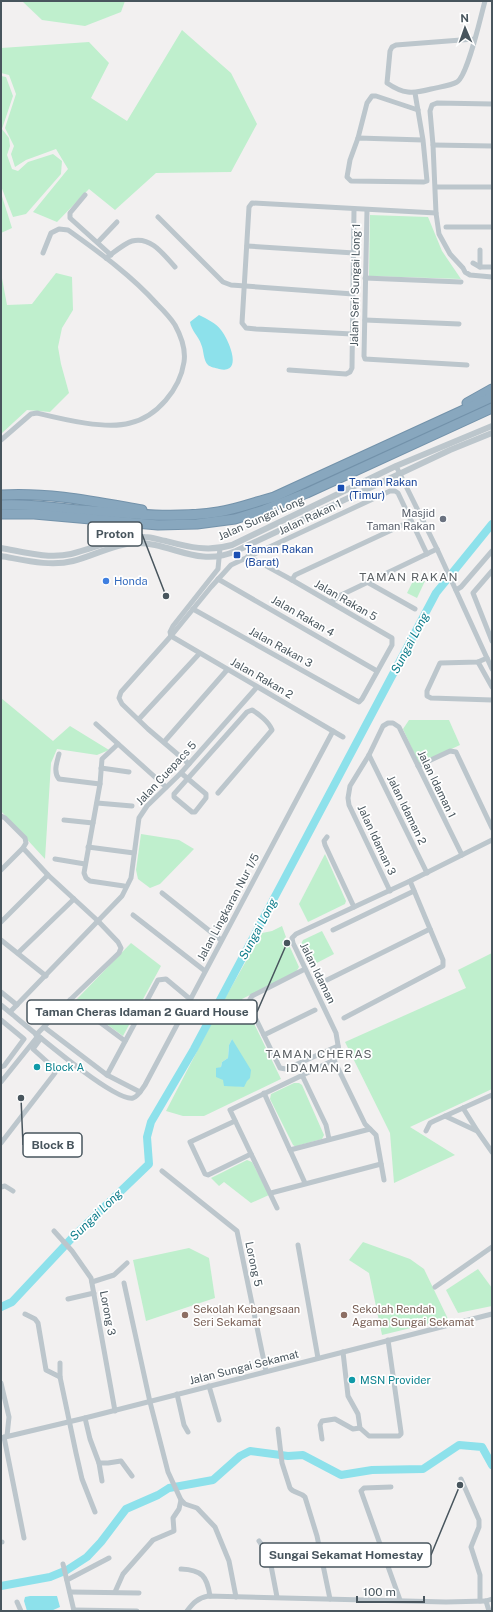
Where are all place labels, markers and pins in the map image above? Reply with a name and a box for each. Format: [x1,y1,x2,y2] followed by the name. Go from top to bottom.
[349,476,417,501] place label: Taman Rakan (Timur)
[336,483,346,493] marker: Taman Rakan (Timur)
[367,507,435,532] place label: Masjid Taman Rakan
[438,514,448,524] marker: Masjid Taman Rakan
[88,522,142,546] callout: Proton
[245,543,313,568] place label: Taman Rakan (Barat)
[232,550,242,560] marker: Taman Rakan (Barat)
[114,575,148,587] place label: Honda
[101,576,111,586] marker: Honda
[27,1000,257,1024] callout: Taman Cheras Idaman 2 Guard House
[45,1061,84,1073] place label: Block A
[32,1062,42,1072] marker: Block A
[23,1133,82,1157] callout: Block B
[193,1303,300,1328] place label: Sekolah Kebangsaan Seri Sekamat
[352,1303,474,1328] place label: Sekolah Rendah Agama Sungai Sekamat
[180,1310,190,1320] marker: Sekolah Kebangsaan Seri Sekamat
[339,1310,349,1320] marker: Sekolah Rendah Agama Sungai Sekamat
[360,1374,431,1386] place label: MSN Provider
[347,1375,357,1385] marker: MSN Provider
[260,1543,431,1567] callout: Sungai Sekamat Homestay

